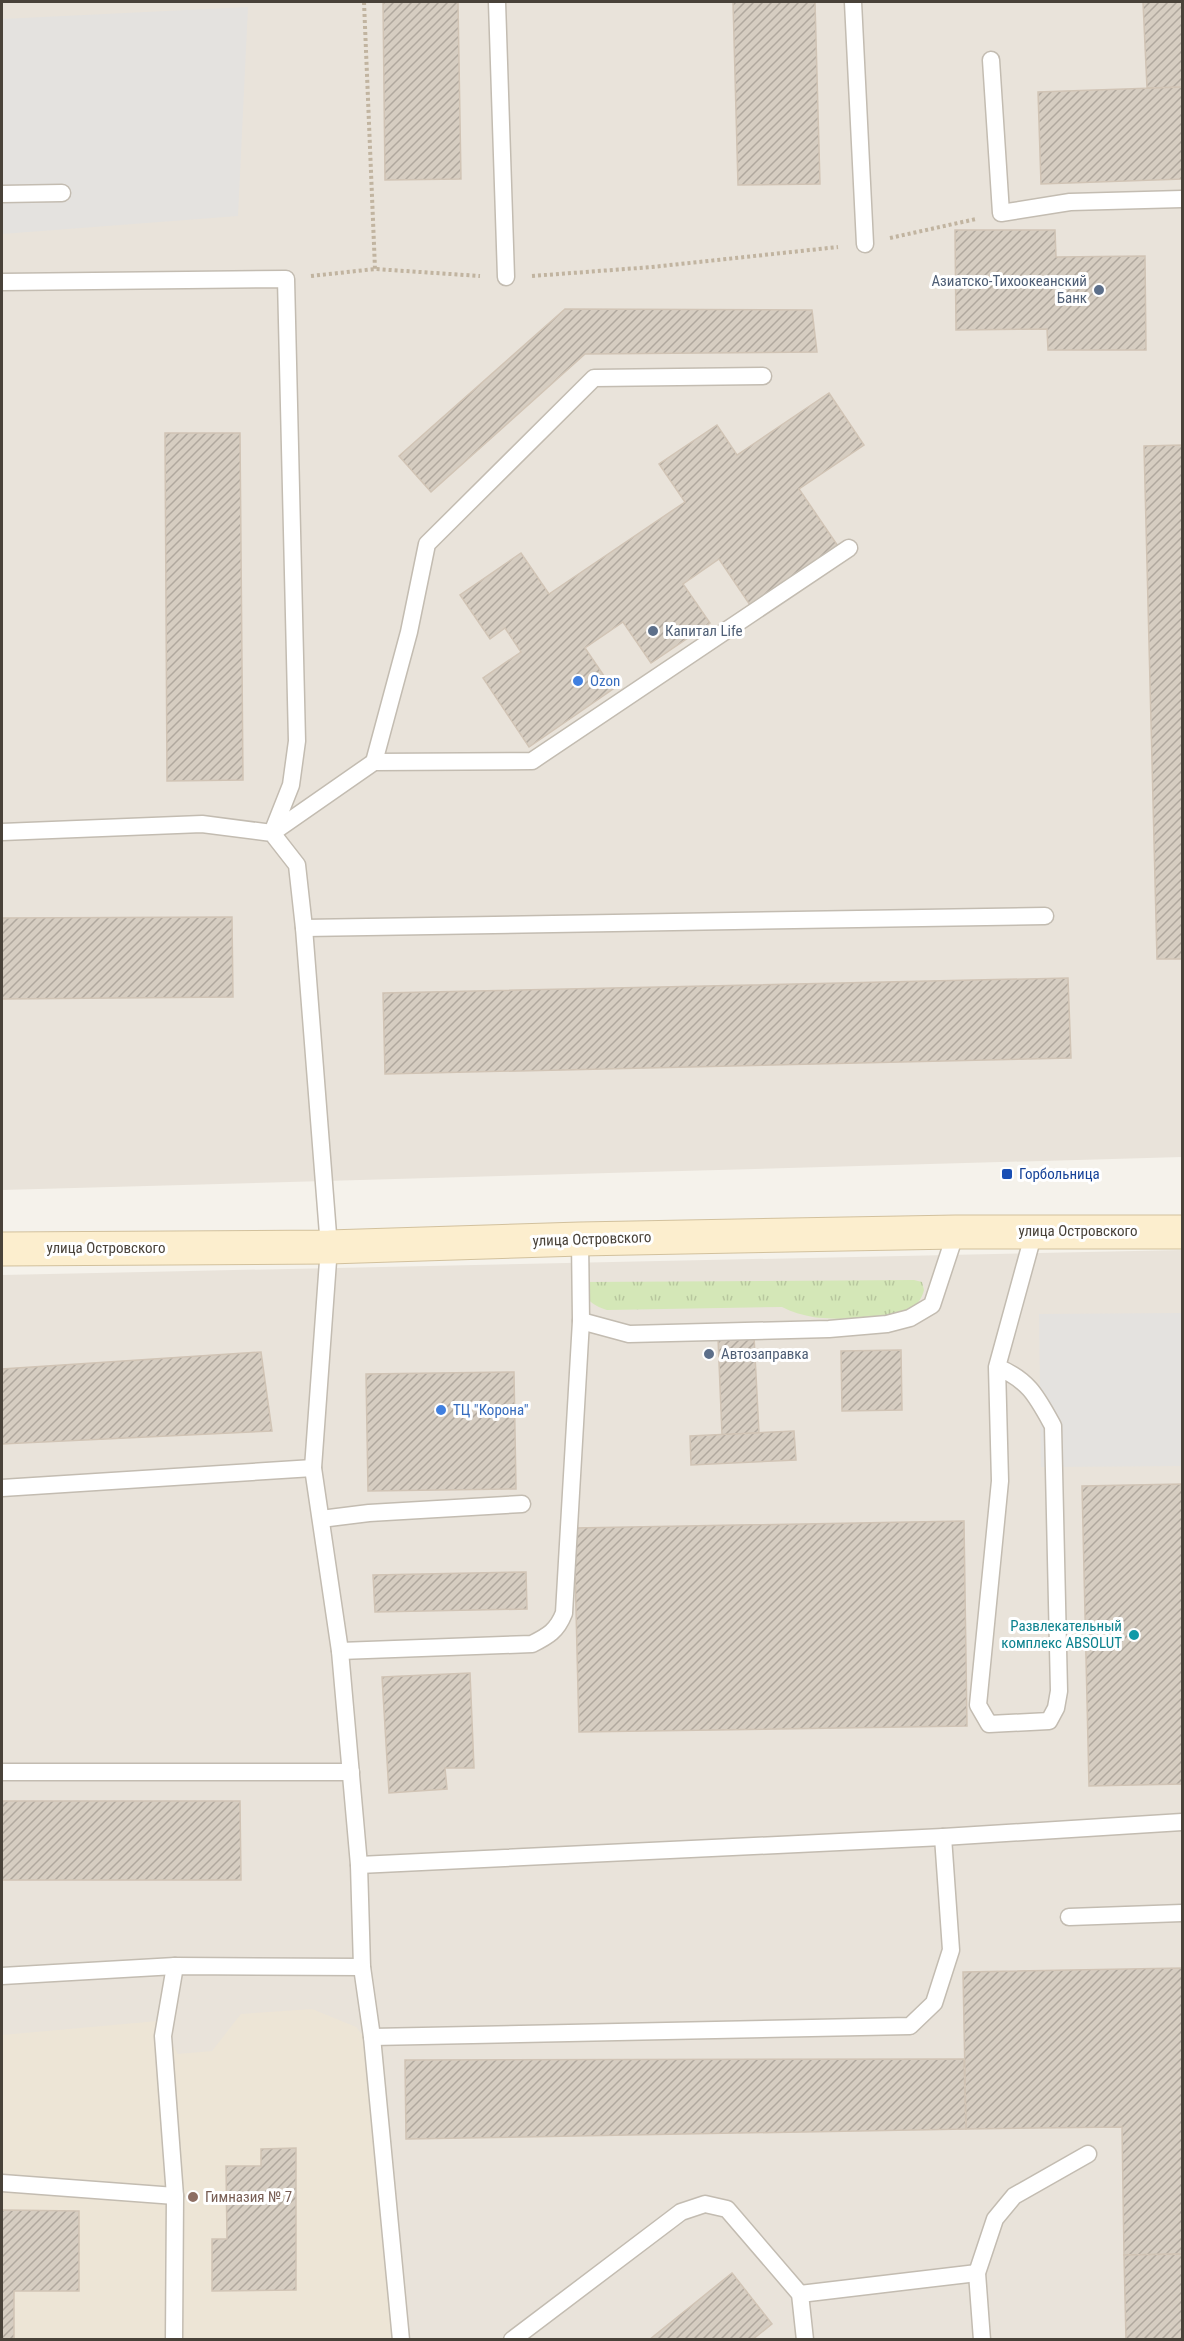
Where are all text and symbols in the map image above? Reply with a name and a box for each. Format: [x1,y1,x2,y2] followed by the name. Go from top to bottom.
[931,272,1087,307] place label: Азиатско-Тихоокеанский Банк
[1092,283,1106,297] marker: Азиатско-Тихоокеанский Банк
[665,622,743,640] place label: Капитал Life
[646,624,660,638] marker: Капитал Life
[590,672,620,690] place label: Ozon
[571,674,585,688] marker: Ozon
[1019,1165,1100,1183] place label: Горбольница
[1000,1167,1014,1181] marker: Горбольница
[1018,1222,1138,1240] street label: улица Островского
[532,1228,652,1250] street label: улица Островского
[46,1239,166,1257] street label: улица Островского
[721,1345,809,1363] place label: Автозаправка
[702,1347,716,1361] marker: Автозаправка
[453,1401,529,1419] place label: ТЦ "Корона"
[434,1403,448,1417] marker: ТЦ "Корона"
[1001,1617,1122,1652] place label: Развлекательный комплекс ABSOLUT
[1127,1628,1141,1642] marker: Развлекательный комплекс ABSOLUT
[205,2188,292,2206] place label: Гимназия № 7
[186,2190,200,2204] marker: Гимназия № 7

